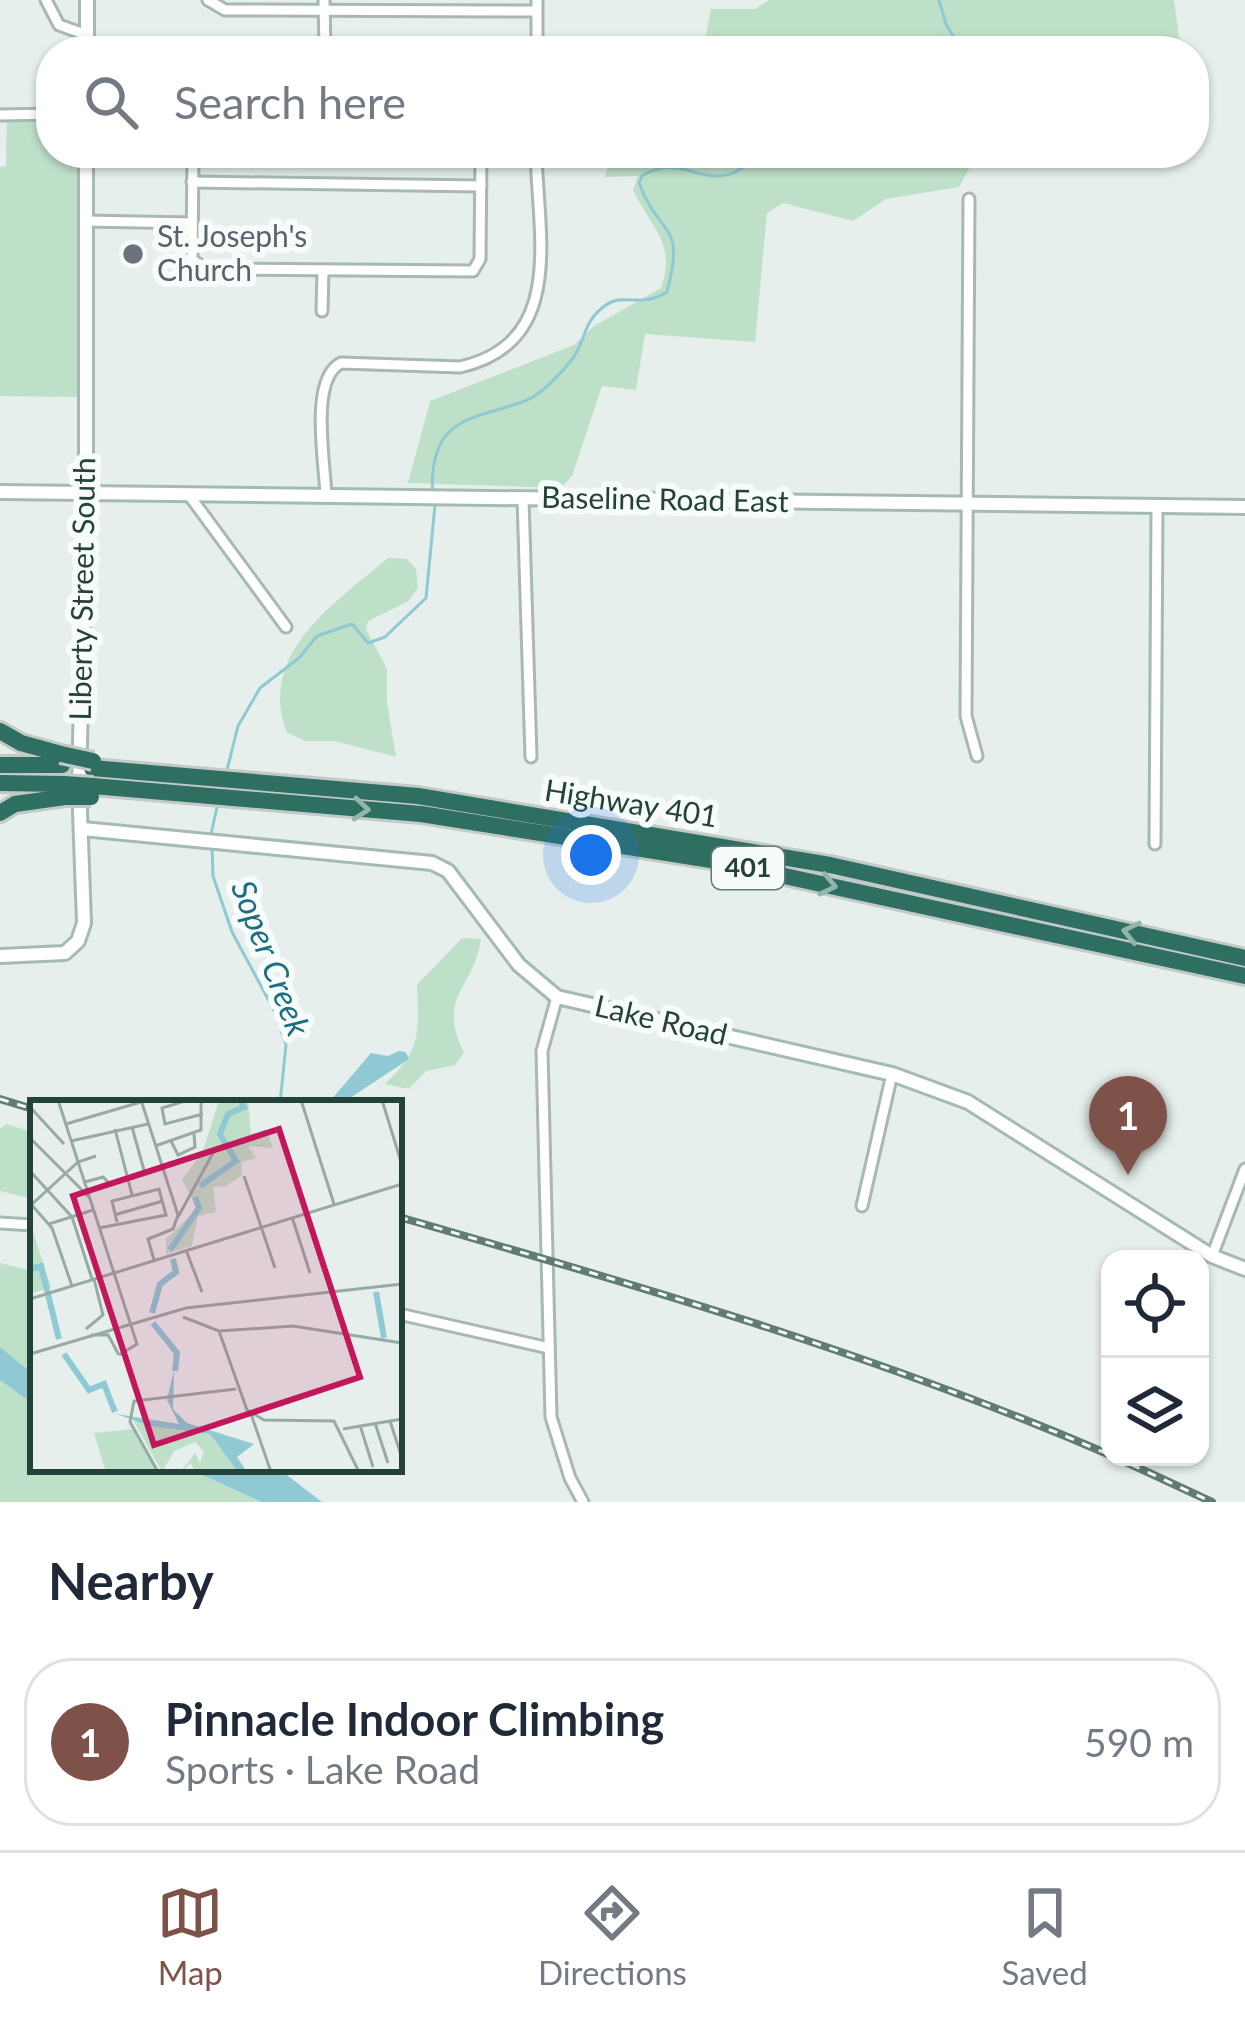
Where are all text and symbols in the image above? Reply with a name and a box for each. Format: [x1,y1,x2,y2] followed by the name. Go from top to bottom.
[36,36,1209,168] search box
[78,69,144,135] icon: search
[174,75,406,129] text: Search here
[157,217,307,287] place label: St. Joseph's Church
[120,241,146,267] marker: St. Joseph's Church
[61,457,101,721] street label: Liberty Street South
[541,478,789,518] street label: Baseline Road East
[542,771,720,833] street label: Highway 401
[352,795,371,821] one-way arrow
[561,825,621,885] your location
[712,847,784,889] road number: 401
[818,871,838,896] one-way arrow
[224,874,320,1042] water label: Soper Creek
[1121,921,1141,946] one-way arrow
[592,986,731,1052] street label: Lake Road
[1089,1076,1167,1175] pin: 1
[30,1100,402,1472] inset map
[1101,1250,1209,1466] map controls
[1101,1250,1209,1358] button: locate
[1101,1358,1209,1466] button: layers
[48,1550,214,1611] text: Nearby
[165,1692,664,1746] text: Pinnacle Indoor Climbing
[79,1719,101,1765] text: 1
[1084,1719,1194,1765] text: 590 m
[165,1746,480,1792] text: Sports · Lake Road
[157,1880,223,1992] tab: Map
[538,1880,687,1992] tab: Directions
[1001,1880,1088,1992] tab: Saved

